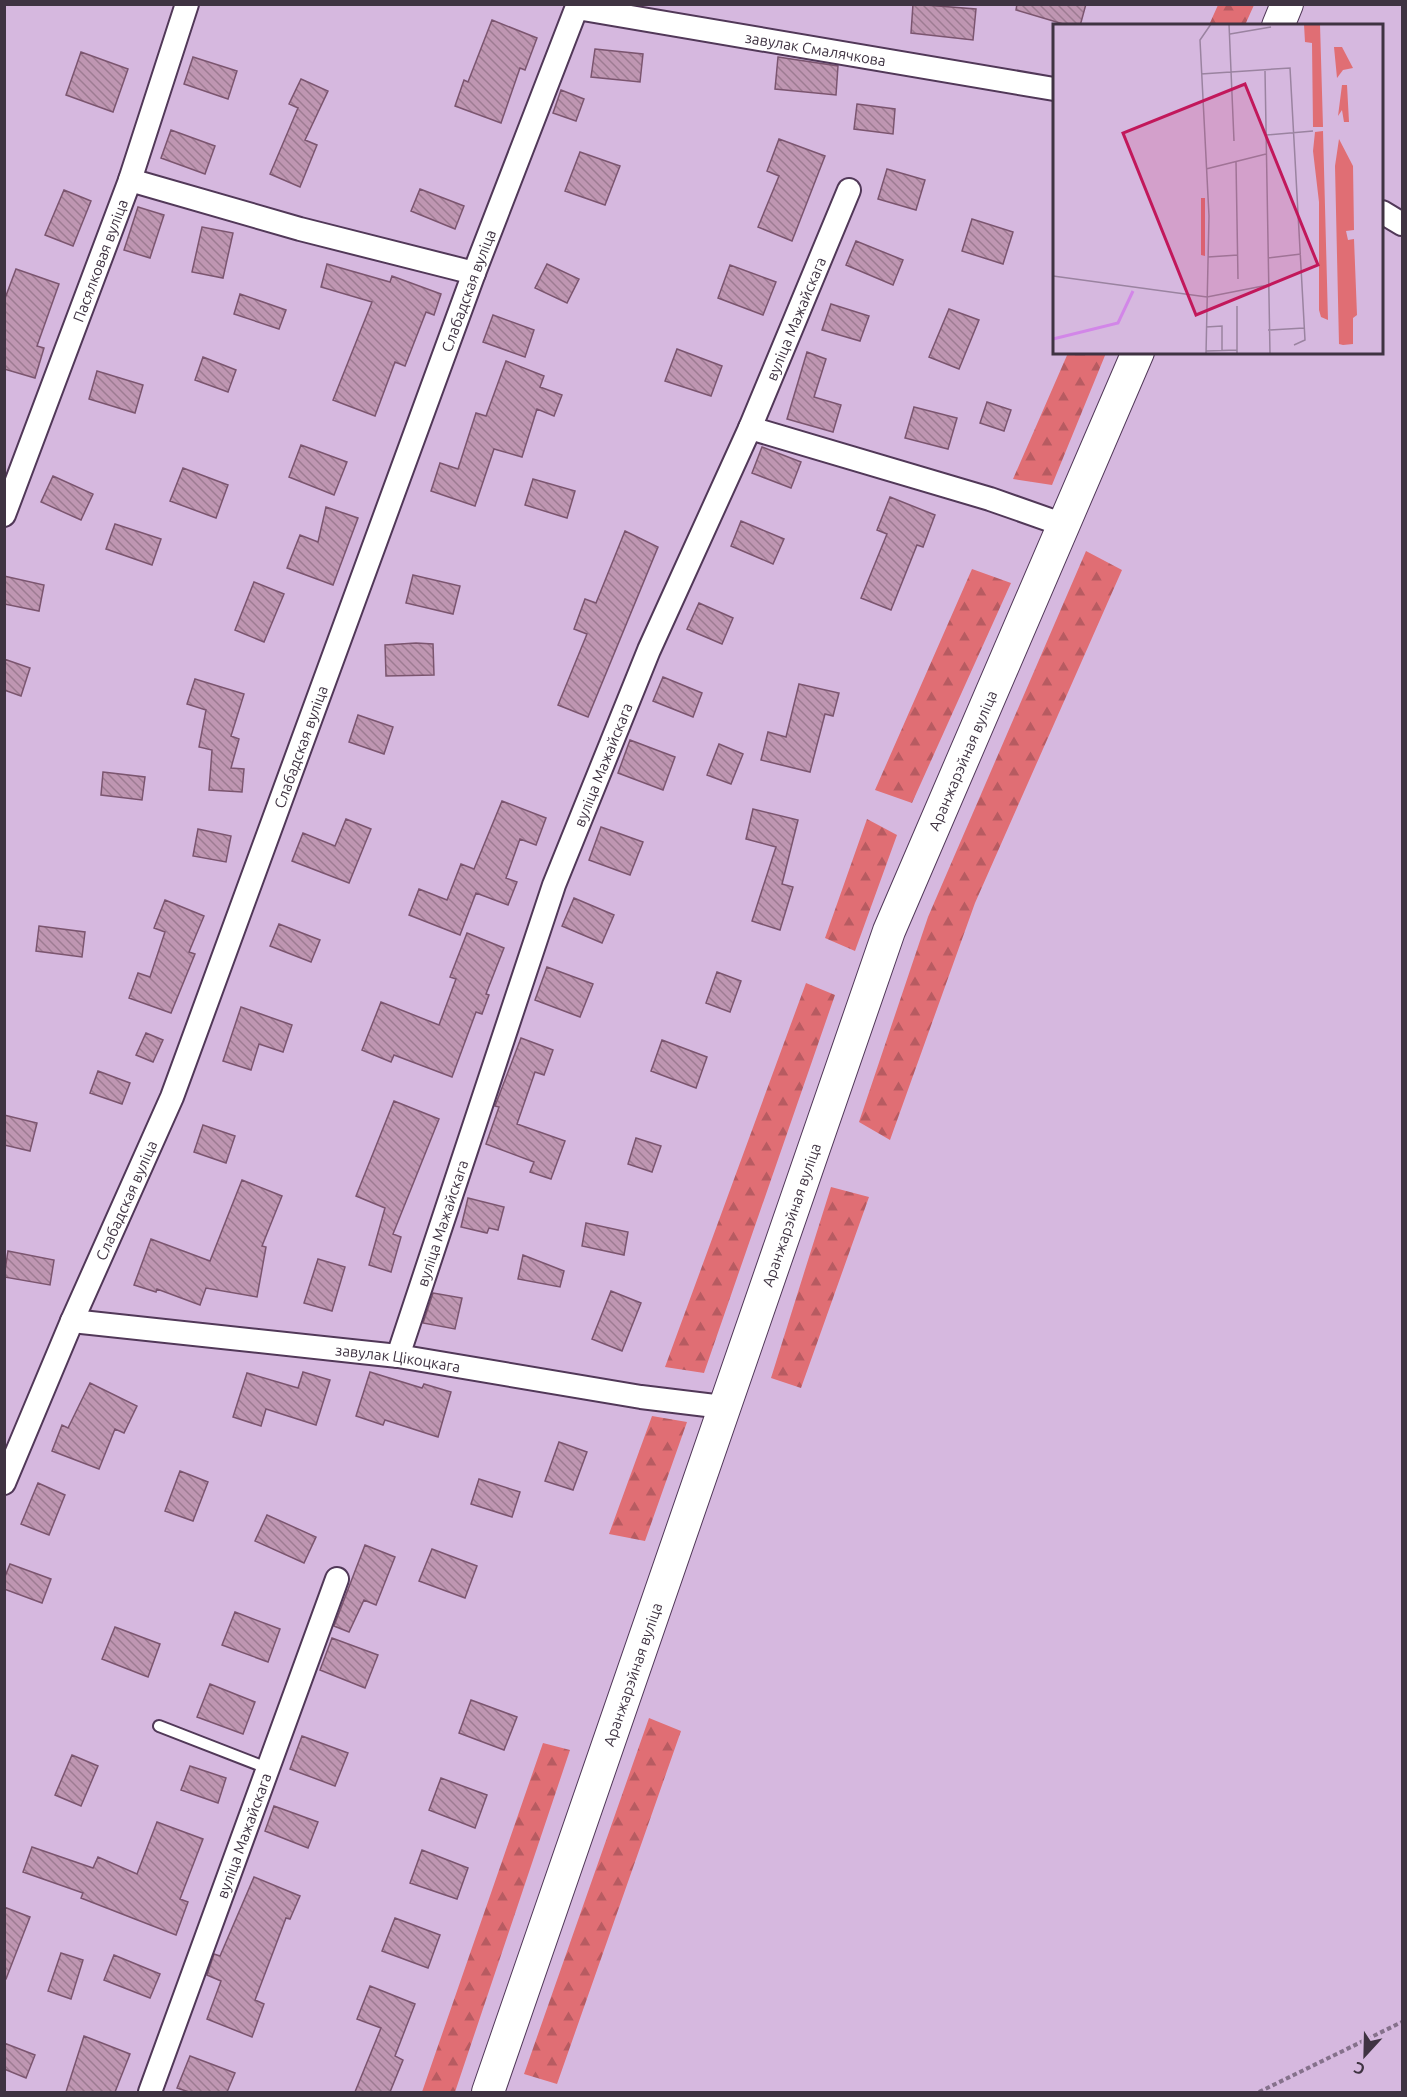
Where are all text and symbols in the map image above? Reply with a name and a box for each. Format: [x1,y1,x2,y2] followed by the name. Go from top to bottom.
[1053,24,1383,354] inset map
[744,28,887,69] street label: завулак Смалячкова
[69,197,131,324] street label: Пасялковая вуліца
[437,227,499,354] street label: Слабадская вуліца
[762,254,829,383] street label: вуліца Мажайскага
[270,683,331,810] street label: Слабадская вуліца
[925,688,1000,833] street label: Аранжарэйная вуліца
[570,700,635,829] street label: вуліца Мажайскага
[92,1138,160,1263] street label: Слабадская вуліца
[758,1141,824,1289] street label: Аранжарэйная вуліца
[413,1158,471,1289] street label: вуліца Мажайскага
[334,1341,462,1375] street label: завулак Цікоцкага
[600,1600,665,1748] street label: Аранжарэйная вуліца
[213,1770,274,1901] street label: вуліца Мажайскага
[1335,2025,1395,2085] north arrow
[1351,2059,1367,2079] text: С

